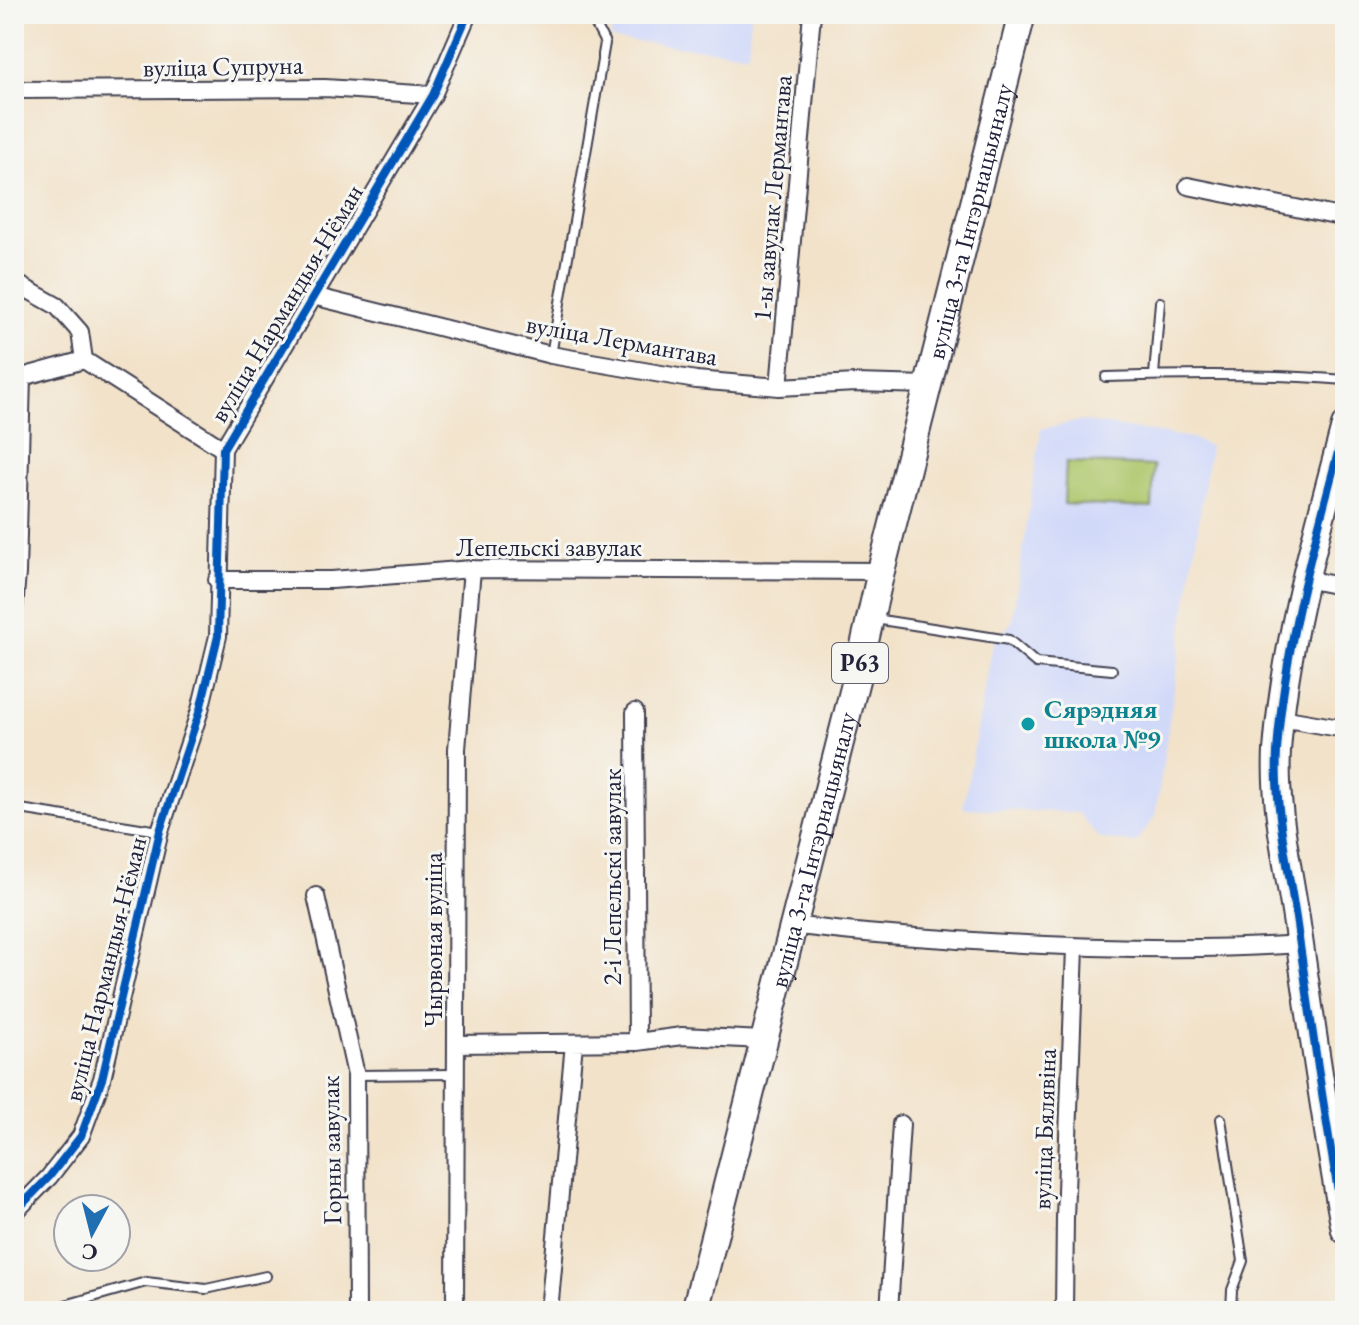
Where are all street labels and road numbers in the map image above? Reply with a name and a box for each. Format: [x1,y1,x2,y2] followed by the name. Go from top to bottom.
[143,48,304,84] street label: вуліца Супруна
[744,73,800,323] street label: 1-ы завулак Лермантава
[918,79,1021,363] street label: вуліца 3-га Інтэрнацыяналу
[201,178,371,428] street label: вуліца Нармандыя-Нёман
[524,306,721,374] street label: вуліца Лермантава
[456,530,643,564] street label: Лепельскі завулак
[832,643,888,683] road number: Р63
[761,708,864,991] street label: вуліца 3-га Інтэрнацыяналу
[595,768,629,986] street label: 2-і Лепельскі завулак
[56,833,154,1105] street label: вуліца Нармандыя-Нёман
[416,852,450,1028] street label: Чырвоная вуліца
[1024,1047,1064,1210] street label: вуліца Бялявіна
[313,1075,349,1225] street label: Горны завулак

